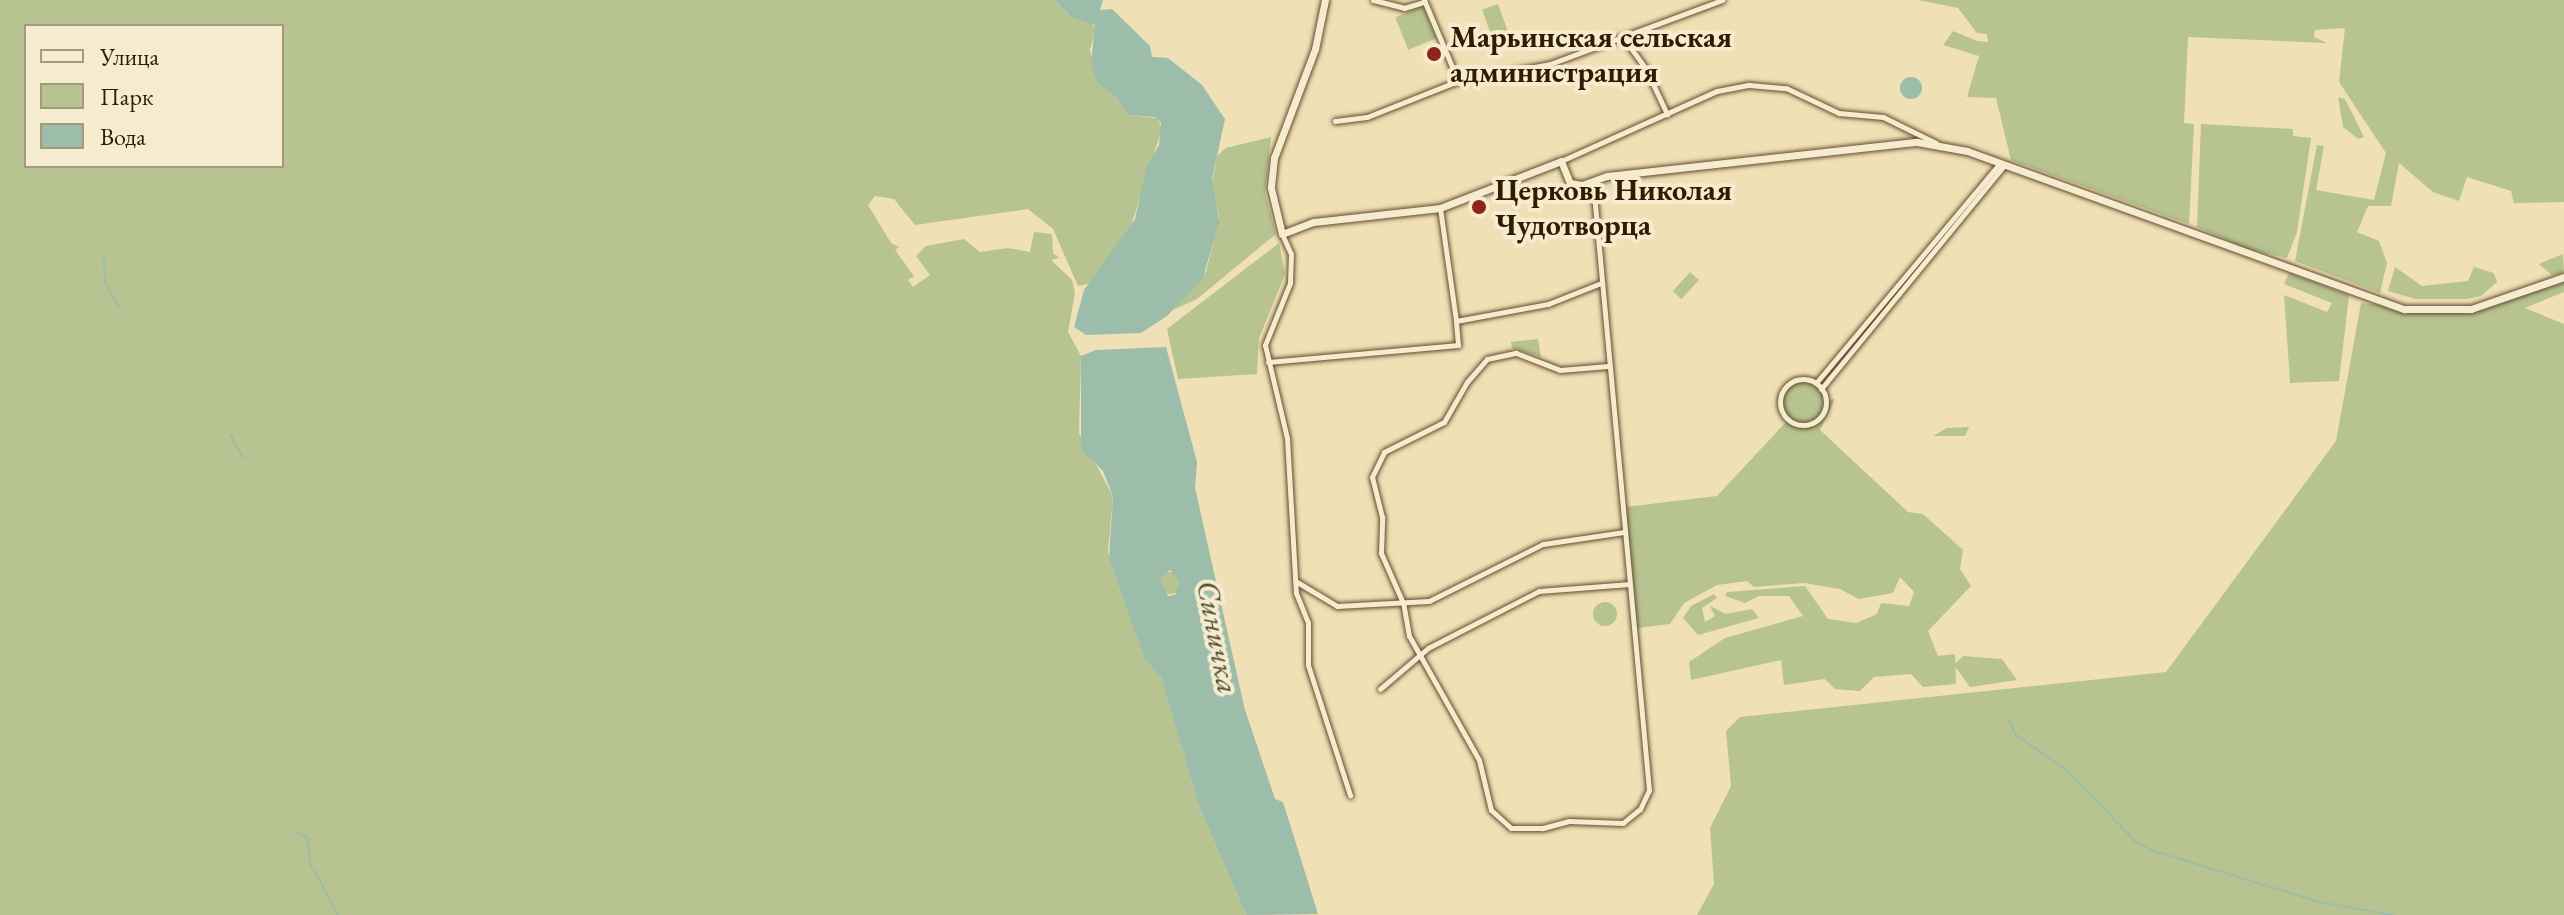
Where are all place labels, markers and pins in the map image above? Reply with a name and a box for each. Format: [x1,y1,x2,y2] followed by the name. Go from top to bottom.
[1450,19,1732,90] place label: Марьинская сельская администрация
[1425,45,1443,63] marker: Марьинская сельская администрация
[1495,172,1732,242] place label: Церковь Николая Чудотворца
[1470,198,1488,216] marker: Церковь Николая Чудотворца

